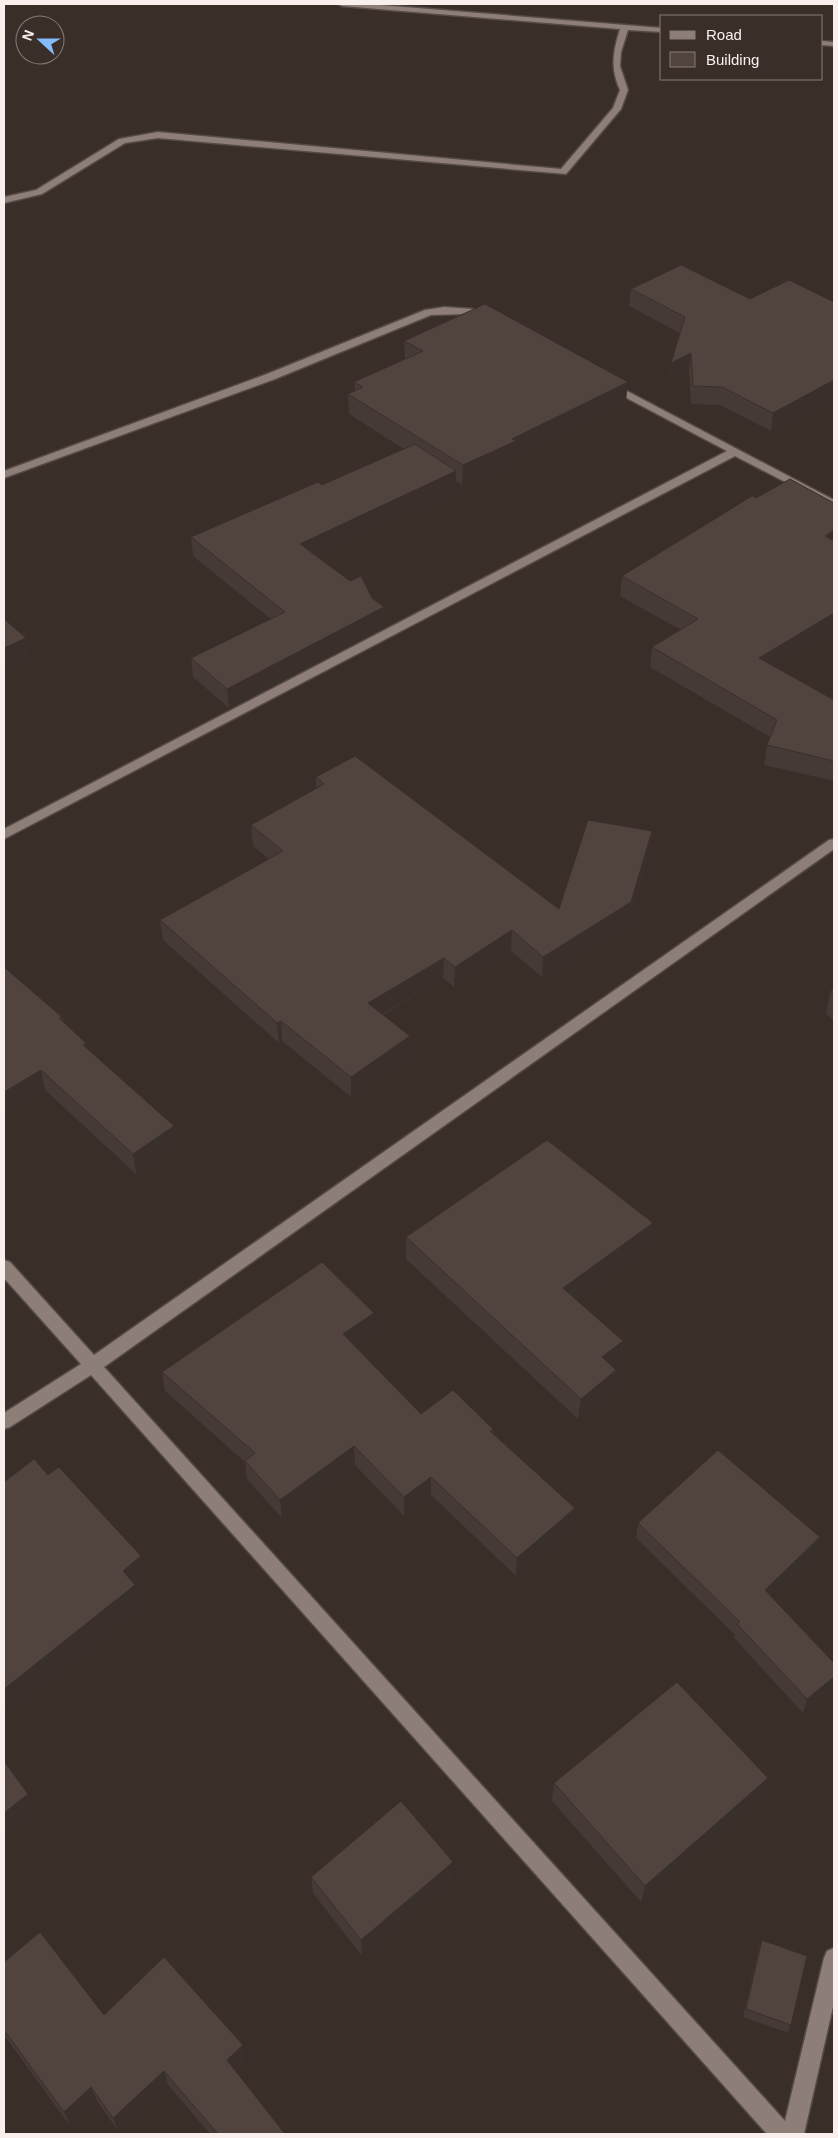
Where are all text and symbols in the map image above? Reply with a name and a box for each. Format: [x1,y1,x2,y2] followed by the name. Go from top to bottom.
[15,15,65,65] north arrow
[660,15,823,80] legend
[706,26,742,43] text: Road
[19,28,37,43] text: N
[706,51,759,68] text: Building

